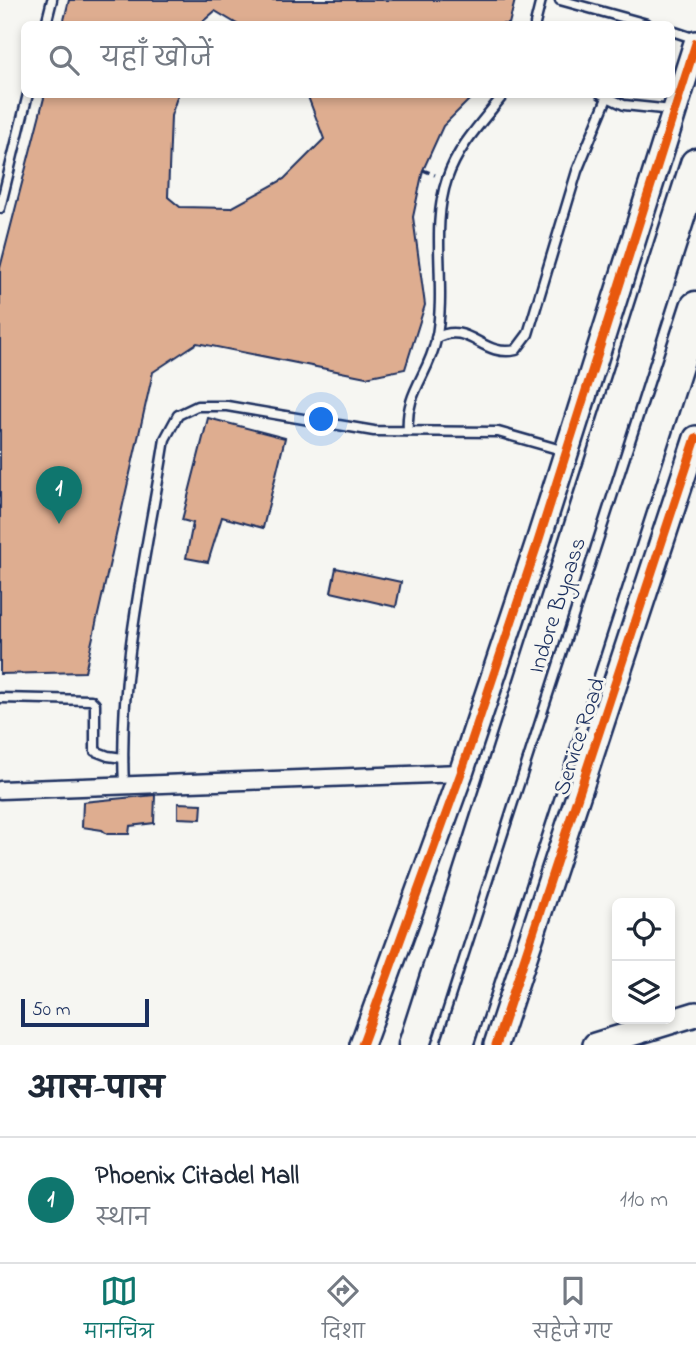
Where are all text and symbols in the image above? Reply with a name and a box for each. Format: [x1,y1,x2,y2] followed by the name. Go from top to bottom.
[21,21,675,98] search box
[45,41,83,79] icon: search
[101,41,213,79] text: यहाँ खोजें
[304,402,338,436] your location
[36,466,82,524] pin: 1
[521,533,598,679] street label: Indore Bypass
[546,674,615,800] street label: Service Road
[612,898,675,1024] map controls
[612,898,675,961] button: locate
[612,961,675,1024] button: layers
[21,996,149,1028] scale bar
[32,997,71,1024] text: 50 m
[28,1069,164,1113] text: आस-पास
[95,1158,299,1196] text: Phoenix Citadel Mall
[47,1184,55,1217] text: 1
[620,1184,668,1217] text: 110 m
[95,1203,150,1236] text: स्थान
[84,1272,154,1352] tab: मानचित्र
[322,1272,365,1352] tab: दिशा
[533,1272,612,1352] tab: सहेजे गए

